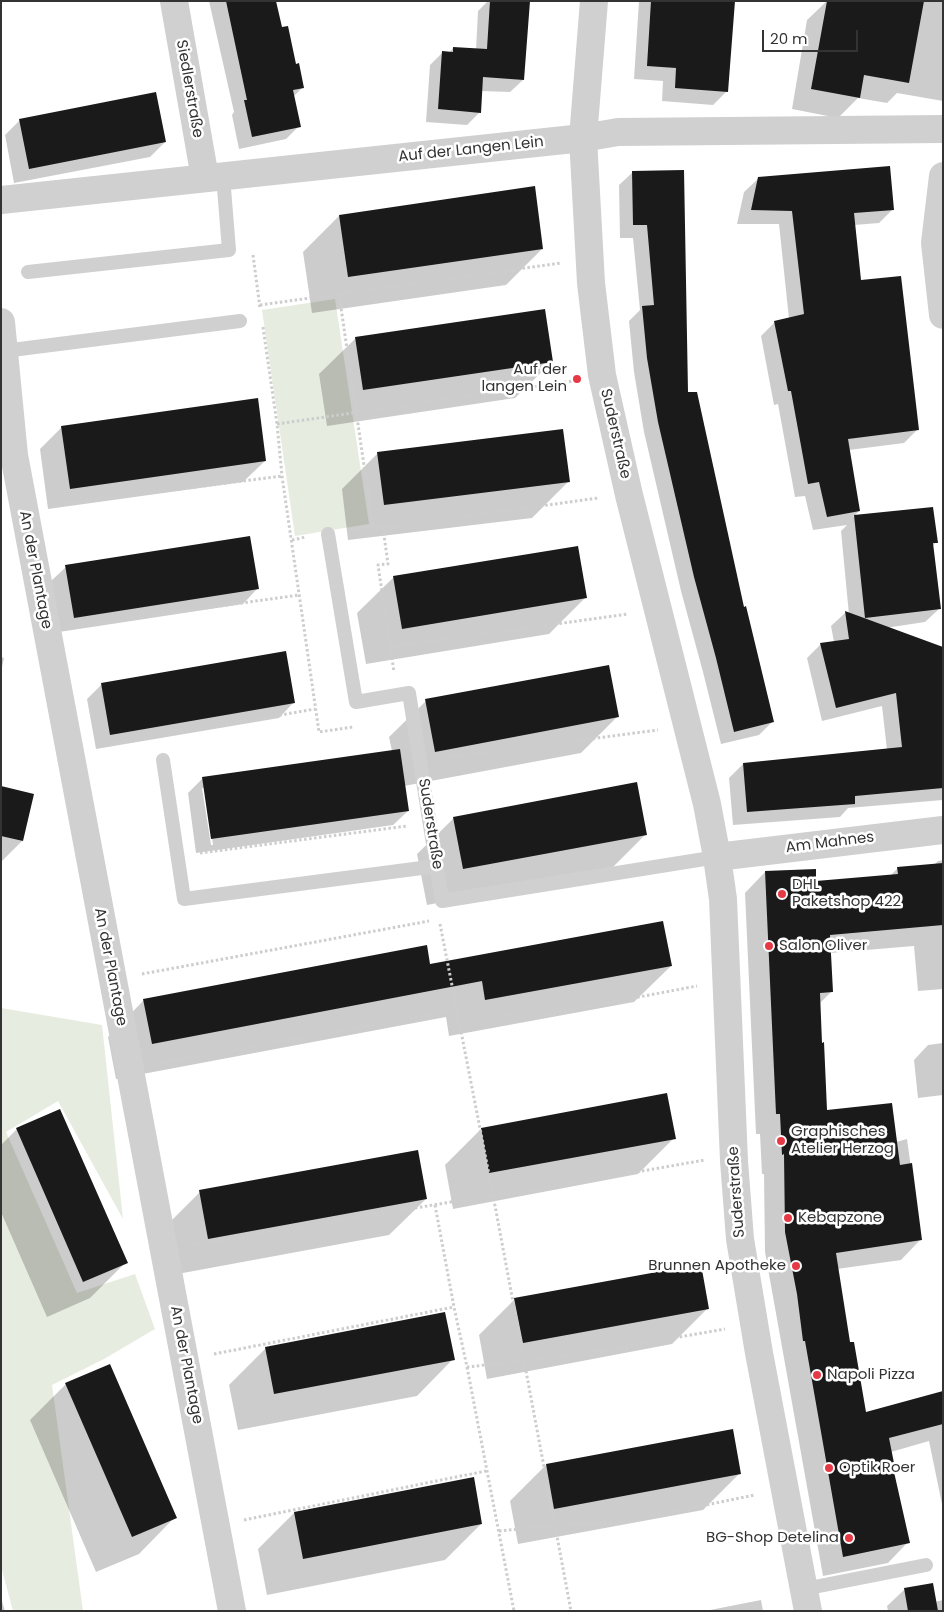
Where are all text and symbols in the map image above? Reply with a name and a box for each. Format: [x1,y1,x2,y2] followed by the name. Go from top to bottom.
[764,20,860,52] scale bar
[770,28,808,49] text: 20 m
[172,39,206,139] street label: Siedlerstraße
[397,133,545,167] street label: Auf der Langen Lein
[481,361,567,396] place label: Auf der langen Lein
[571,373,583,385] marker: Auf der langen Lein
[596,387,634,481] street label: Suderstraße
[15,509,55,631] street label: An der Plantage
[414,777,446,871] street label: Suderstraße
[785,829,875,857] street label: Am Mahnes
[792,876,901,911] place label: DHL Paketshop 422
[776,888,788,900] marker: DHL Paketshop 422
[90,906,130,1028] street label: An der Plantage
[779,937,867,955] place label: Salon Oliver
[763,940,775,952] marker: Salon Oliver
[791,1123,894,1158] place label: Graphisches Atelier Herzog
[775,1135,787,1147] marker: Graphisches Atelier Herzog
[725,1145,749,1239] street label: Suderstraße
[798,1209,882,1227] place label: Kebapzone
[782,1212,794,1224] marker: Kebapzone
[648,1257,786,1275] place label: Brunnen Apotheke
[790,1260,802,1272] marker: Brunnen Apotheke
[166,1304,206,1426] street label: An der Plantage
[827,1366,915,1384] place label: Napoli Pizza
[811,1369,823,1381] marker: Napoli Pizza
[839,1459,915,1477] place label: Optik Roer
[823,1462,835,1474] marker: Optik Roer
[706,1529,839,1547] place label: BG-Shop Detelina
[843,1532,855,1544] marker: BG-Shop Detelina

